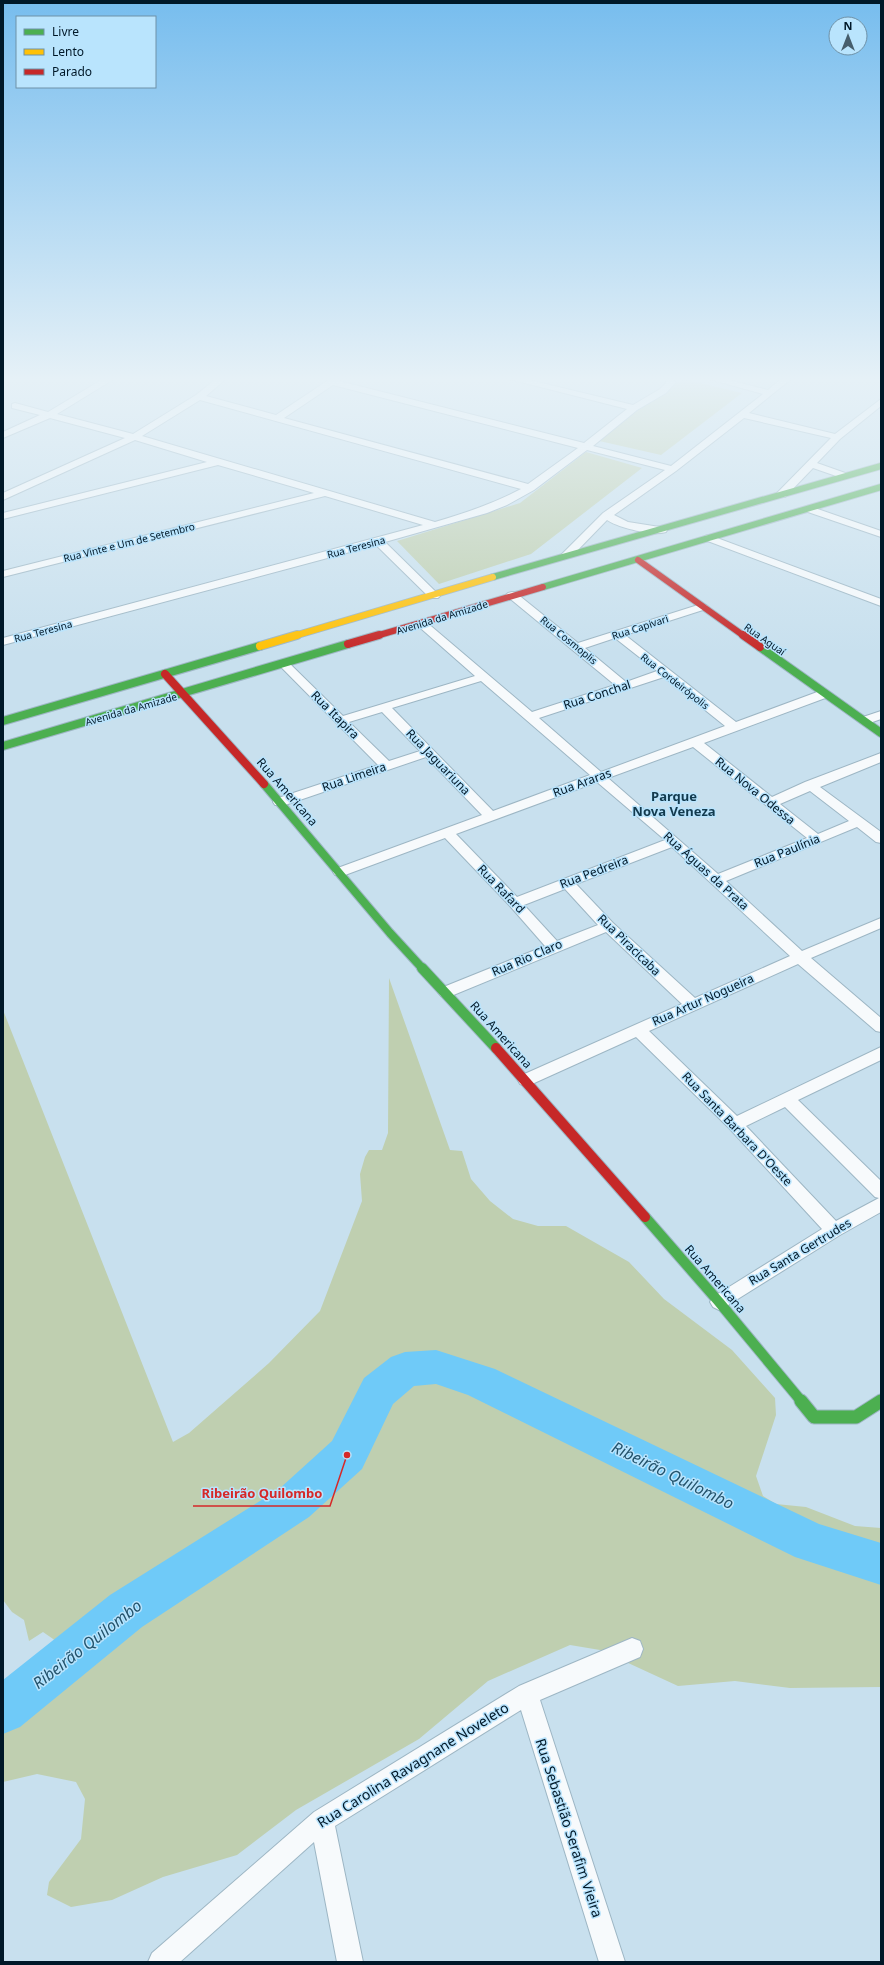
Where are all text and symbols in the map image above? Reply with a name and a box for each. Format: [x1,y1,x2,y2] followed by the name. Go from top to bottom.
[16,16,156,88] legend
[828,16,868,56] north arrow
[844,18,852,33] text: N
[52,23,79,40] text: Livre
[52,43,84,60] text: Lento
[52,63,92,80] text: Parado
[62,519,196,565] street label: Rua Vinte e Um de Setembro
[325,532,387,562] street label: Rua Teresina
[395,596,490,638] street label: Avenida da Amizade
[610,611,670,643] street label: Rua Capivari
[538,613,600,667] street label: Rua Cosmoplis
[12,616,74,646] street label: Rua Teresina
[742,620,789,659] street label: Rua Aguaí
[638,650,712,712] street label: Rua Cordeirópolis
[561,676,633,713] street label: Rua Conchal
[307,687,363,743] street label: Rua Itapira
[83,689,179,729] street label: Avenida da Amizade
[402,725,474,798] street label: Rua Jaguariuna
[712,753,799,828] street label: Rua Nova Odessa
[253,754,322,829] street label: Rua Americana
[320,758,388,795] street label: Rua Limeira
[550,764,614,801] street label: Rua Araras
[632,787,716,820] district label: Parque Nova Veneza
[660,828,753,914] street label: Rua Águas da Prata
[751,830,822,871] street label: Rua Paulínia
[557,851,631,892] street label: Rua Pedreira
[474,860,529,917] street label: Rua Rafard
[594,910,665,979] street label: Rua Piracicaba
[489,935,565,980] street label: Rua Rio Claro
[649,969,756,1030] street label: Rua Artur Nogueira
[467,997,536,1072] street label: Rua Americana
[678,1068,797,1189] street label: Rua Santa Barbara D'Oeste
[745,1214,854,1289] street label: Rua Santa Gertrudes
[681,1241,750,1316] street label: Rua Americana
[608,1436,738,1514] water label: Ribeirão Quilombo
[193,1481,330,1506] callout: Ribeirão Quilombo
[202,1484,322,1502] text: Ribeirão Quilombo
[28,1594,146,1694] water label: Ribeirão Quilombo
[313,1698,512,1832] street label: Rua Carolina Ravagnane Noveleto
[532,1736,607,1920] street label: Rua Sebastião Serafim Vieira

